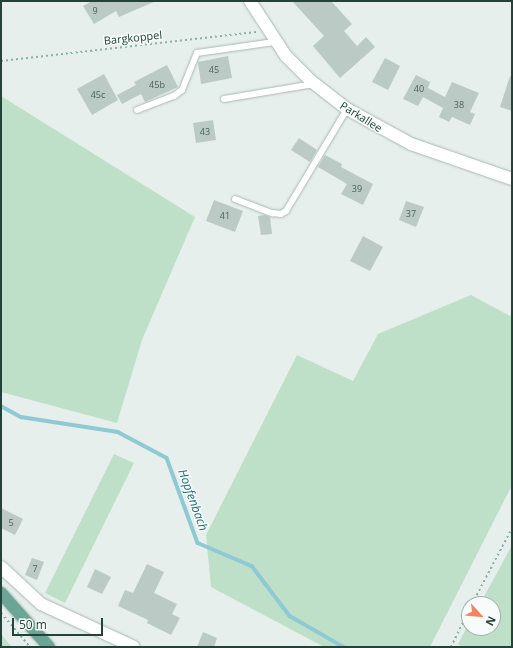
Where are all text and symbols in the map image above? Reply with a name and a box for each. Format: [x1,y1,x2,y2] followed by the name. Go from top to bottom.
[92,6,98,16] house number: 9
[103,28,163,48] street label: Bargkoppel
[209,65,219,75] house number: 45
[149,80,165,90] house number: 45b
[414,84,424,94] house number: 40
[91,90,105,100] house number: 45c
[338,99,384,135] street label: Parkallee
[454,100,464,110] house number: 38
[200,127,210,137] house number: 43
[352,184,362,194] house number: 39
[406,209,416,219] house number: 37
[220,211,230,221] house number: 41
[175,467,211,533] water label: Hopfenbach
[8,518,14,528] house number: 5
[32,564,38,574] house number: 7
[461,596,501,636] north arrow
[14,610,105,636] scale bar
[483,614,500,629] text: N
[19,616,47,633] text: 50 m

